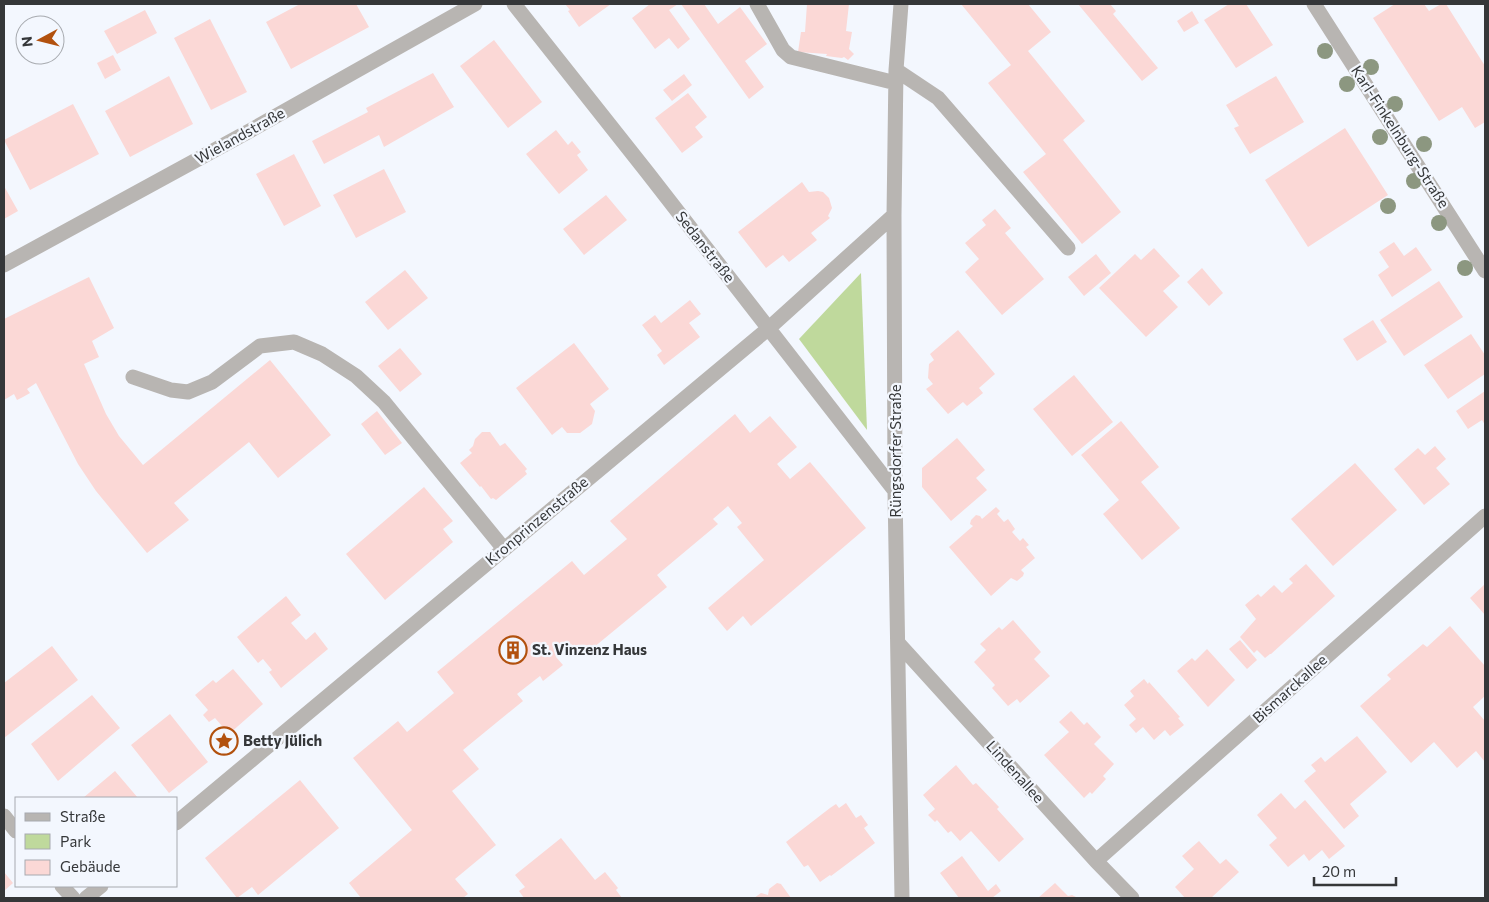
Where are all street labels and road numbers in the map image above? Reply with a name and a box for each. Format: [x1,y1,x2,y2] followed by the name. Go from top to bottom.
[1348,62,1454,211] street label: Karl-Finkelnburg-Straße
[192,103,288,167] street label: Wielandstraße
[672,207,739,286] street label: Sedanstraße
[886,384,904,518] street label: Rüngsdorfer Straße
[481,472,591,568] street label: Kronprinzenstraße
[1248,650,1330,726] street label: Bismarckallee
[983,737,1048,806] street label: Lindenallee

